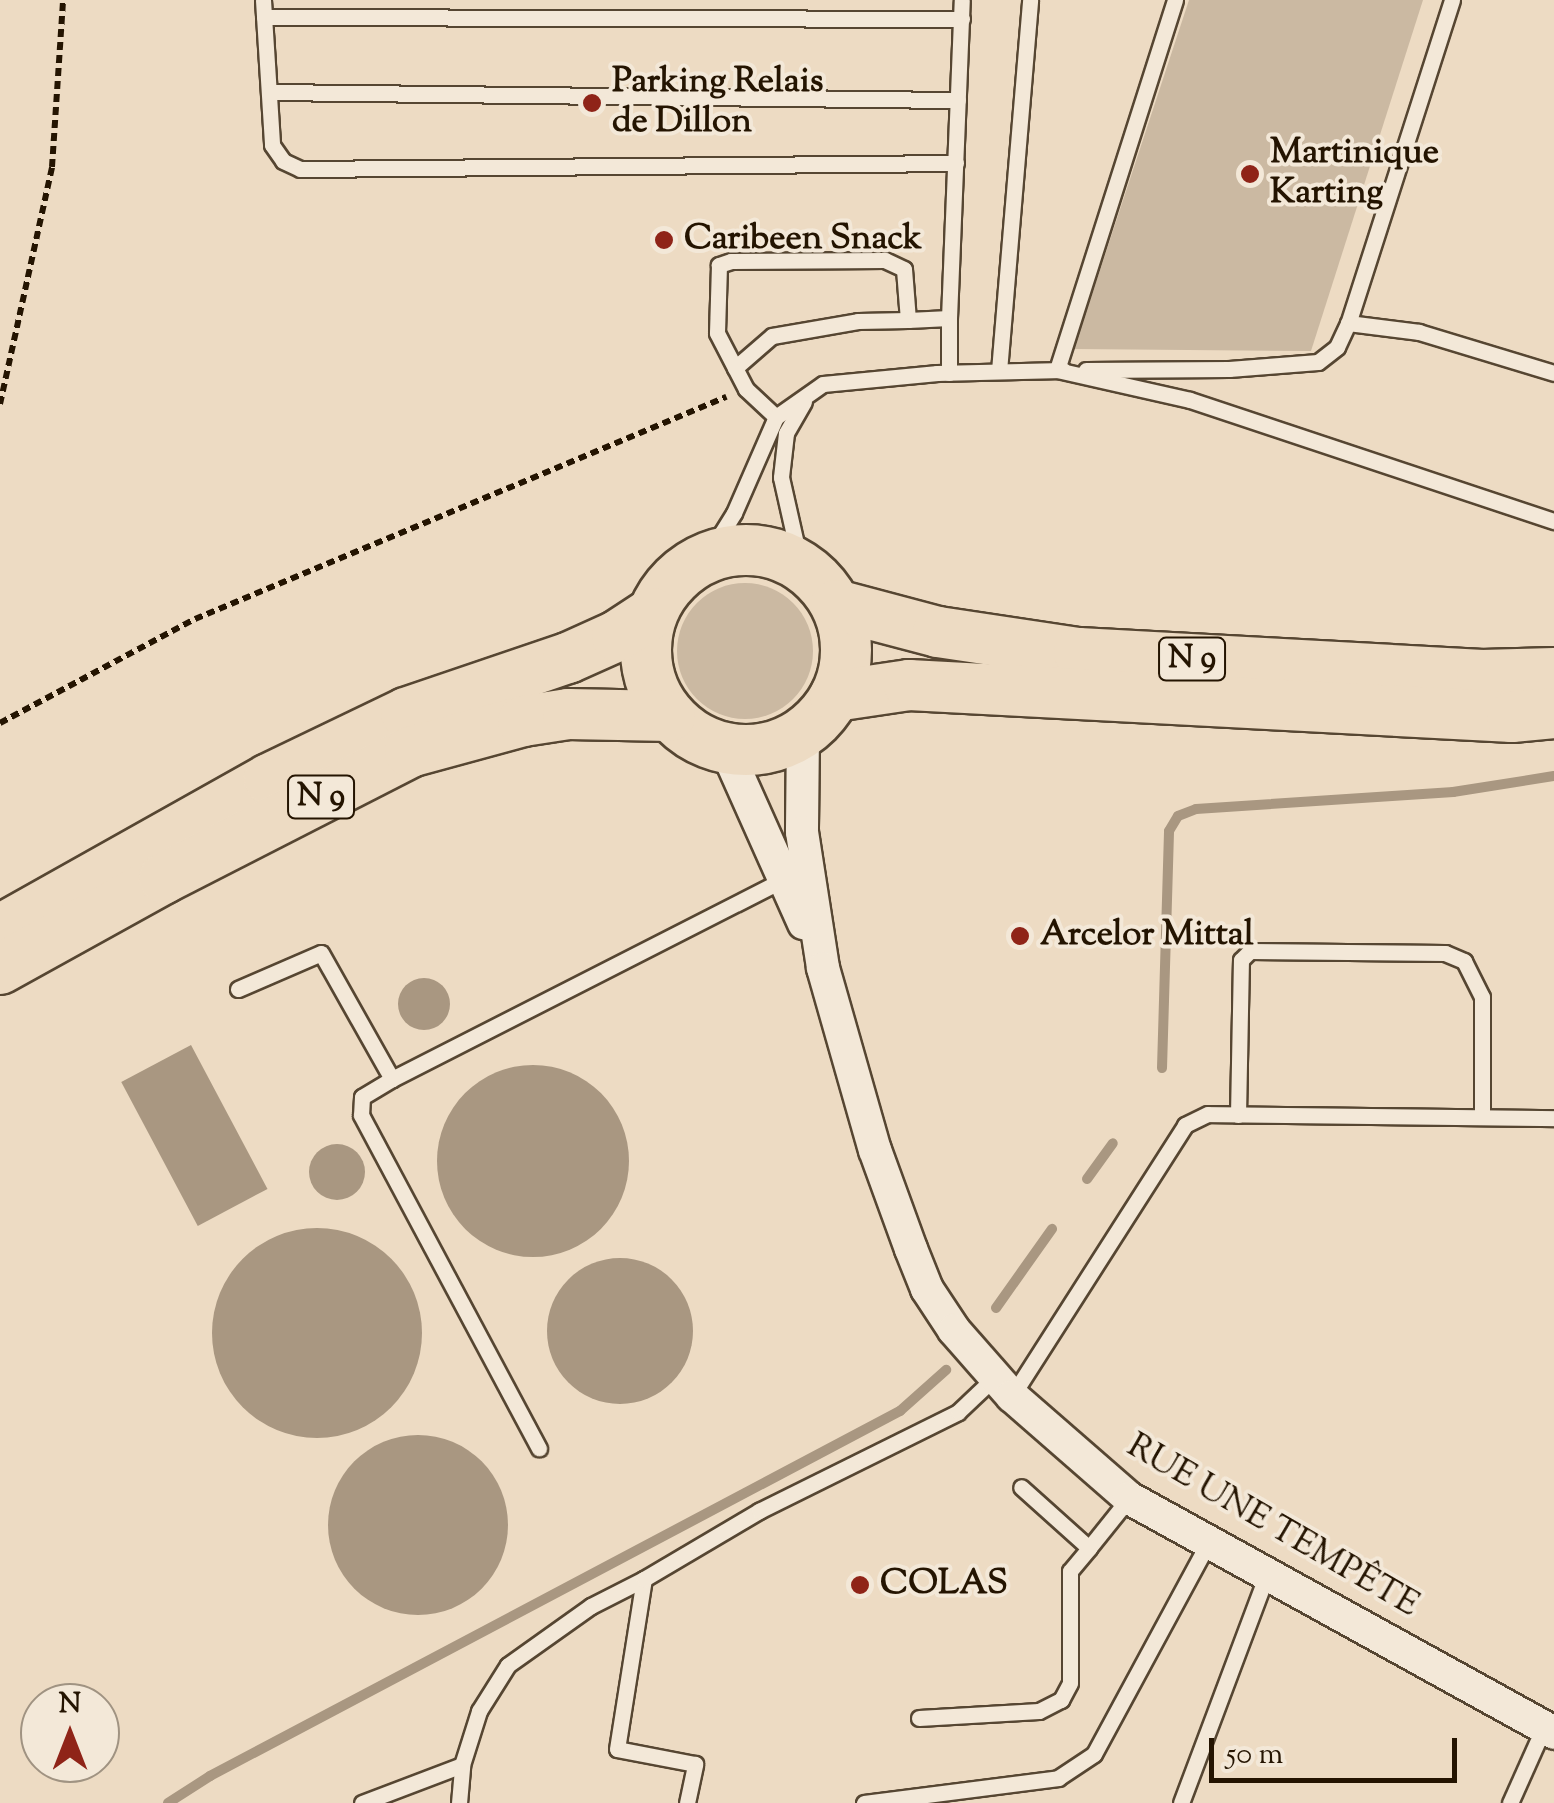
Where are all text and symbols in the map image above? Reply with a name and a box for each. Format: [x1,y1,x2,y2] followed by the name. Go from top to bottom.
[612,62,824,144] place label: Parking Relais de Dillon
[581,92,603,114] marker: Parking Relais de Dillon
[1270,133,1439,215] place label: Martinique Karting
[1239,163,1261,185] marker: Martinique Karting
[684,219,922,261] place label: Caribeen Snack
[653,229,675,251] marker: Caribeen Snack
[1157,632,1227,686] road number: N 9
[286,770,356,824] road number: N 9
[1040,915,1254,957] place label: Arcelor Mittal
[1009,925,1031,947] marker: Arcelor Mittal
[1119,1426,1425,1628] street label: RUE UNE TEMPÊTE
[880,1564,1008,1606] place label: COLAS
[849,1574,871,1596] marker: COLAS
[20,1683,120,1783] north arrow
[59,1685,81,1725] text: N
[1214,1718,1462,1780] scale bar
[1226,1734,1283,1777] text: 50 m

